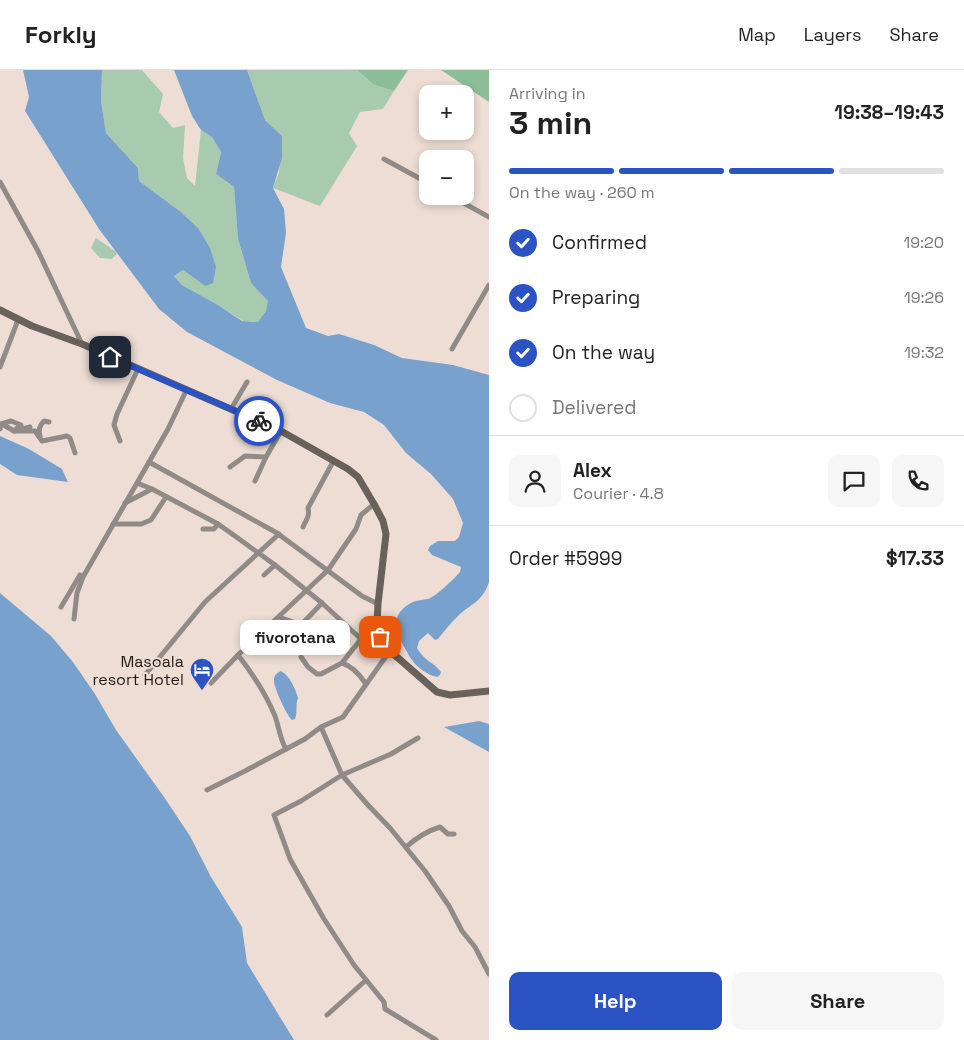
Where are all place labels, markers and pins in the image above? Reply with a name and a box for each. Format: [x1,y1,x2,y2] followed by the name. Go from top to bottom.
[89,336,131,378] pin
[359,616,401,658] pin
[240,620,350,654] callout: fivorotana
[92,651,184,690] place label: Masoala resort Hotel
[189,657,215,691] hotel icon: Masoala resort Hotel

